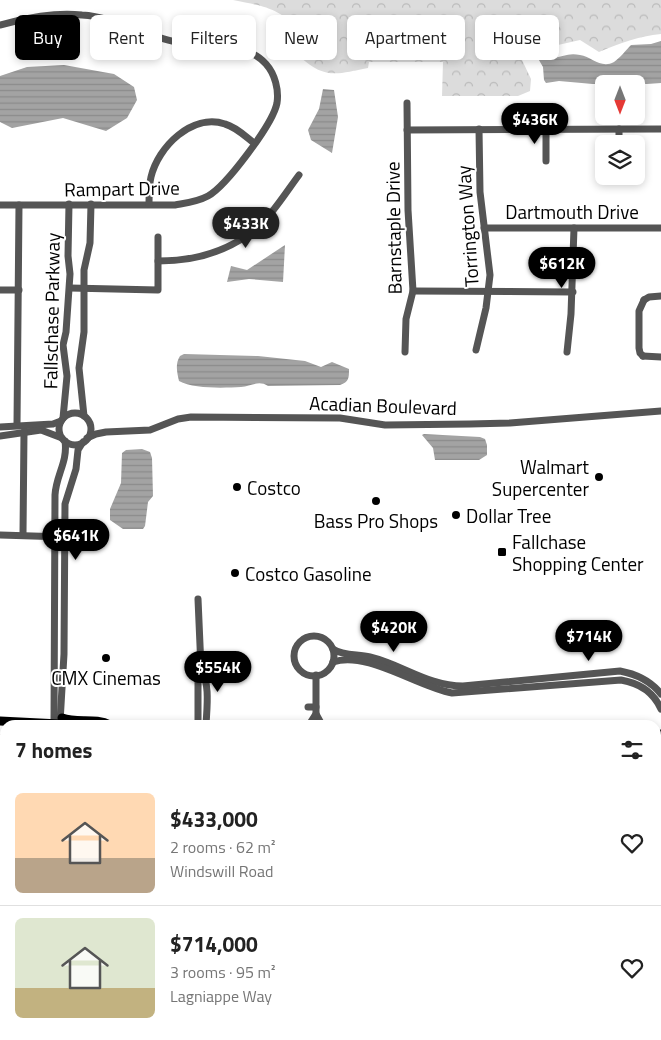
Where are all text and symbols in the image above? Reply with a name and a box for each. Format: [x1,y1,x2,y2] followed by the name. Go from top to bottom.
[15,15,80,60] chip: Buy
[90,15,162,60] chip: Rent
[172,15,256,60] chip: Filters
[266,15,337,60] chip: New
[347,15,465,60] chip: Apartment
[475,15,559,60] chip: House
[595,75,645,125] north arrow
[595,75,645,185] map controls
[500,102,570,145] pin: $436K
[512,107,558,131] text: $436K
[595,135,645,185] button: layers
[377,161,409,295] street label: Barnstaple Drive
[448,164,486,288] street label: Torrington Way
[64,172,180,204] street label: Rampart Drive
[505,197,639,226] street label: Dartmouth Drive
[211,206,281,249] pin: $433K
[223,211,269,235] text: $433K
[35,233,67,389] street label: Fallschase Parkway
[527,246,597,289] pin: $612K
[539,251,585,275] text: $612K
[309,388,457,422] street label: Acadian Boulevard
[492,452,589,503] place label: Walmart Supercenter
[593,471,605,483] marker: Walmart Supercenter
[247,473,301,502] place label: Costco
[231,481,243,493] marker: Costco
[370,495,382,507] marker: Bass Pro Shops
[466,501,551,530] place label: Dollar Tree
[314,506,438,535] place label: Bass Pro Shops
[450,509,462,521] marker: Dollar Tree
[41,518,111,561] pin: $641K
[53,523,99,547] text: $641K
[512,527,644,578] place label: Fallchase Shopping Center
[496,546,508,558] marker: Fallchase Shopping Center
[245,559,372,588] place label: Costco Gasoline
[229,567,241,579] marker: Costco Gasoline
[359,610,429,653] pin: $420K
[371,615,417,639] text: $420K
[554,620,624,662] pin: $714K
[566,624,612,648] text: $714K
[183,650,253,693] pin: $554K
[100,652,112,664] marker: CMX Cinemas
[195,655,241,679] text: $554K
[51,663,161,692] place label: CMX Cinemas
[15,734,92,766] text: 7 homes
[618,736,646,764] icon: filters
[170,803,258,835] text: $433,000
[55,813,115,873] icon: home
[618,829,646,857] icon: heart
[170,835,275,859] text: 2 rooms · 62 m²
[170,859,273,883] text: Windswill Road
[170,928,258,960] text: $714,000
[55,938,115,998] icon: home
[618,954,646,982] icon: heart
[170,960,275,984] text: 3 rooms · 95 m²
[170,984,272,1008] text: Lagniappe Way

